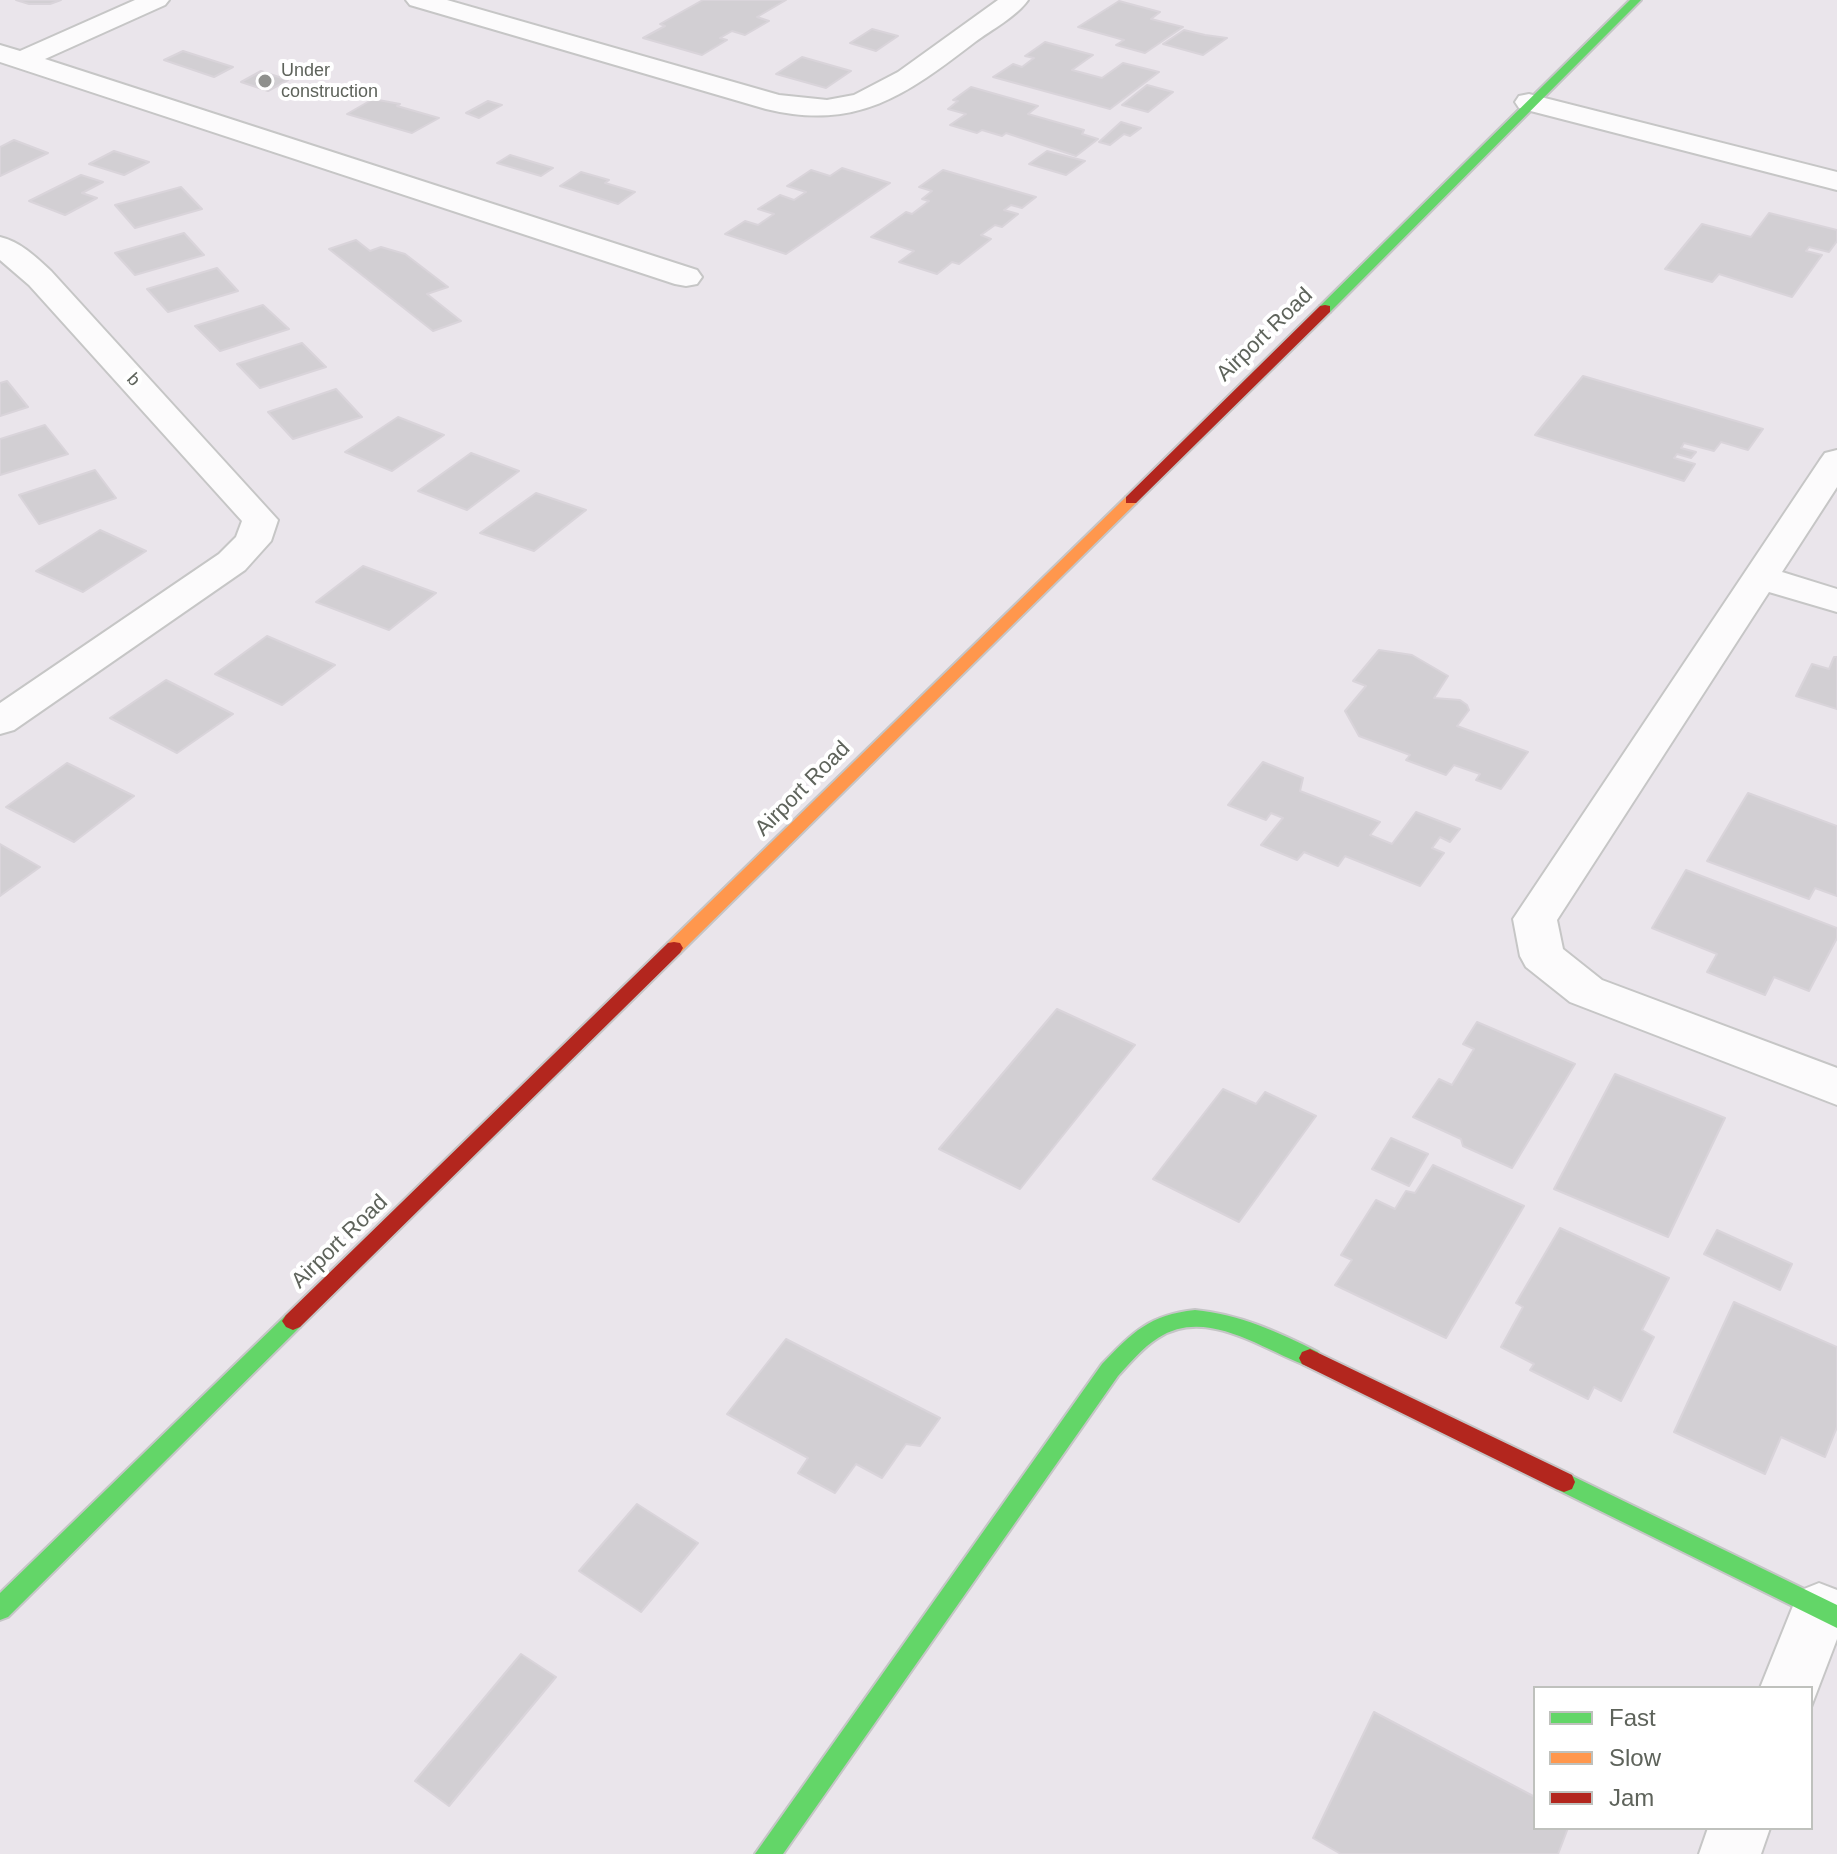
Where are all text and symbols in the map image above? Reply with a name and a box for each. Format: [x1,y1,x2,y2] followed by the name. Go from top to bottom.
[281,60,378,102] place label: Under construction
[256,72,274,90] marker: Under construction
[1211,283,1319,387] street label: Airport Road
[122,369,144,391] street label: b
[750,736,856,842] street label: Airport Road
[286,1190,394,1294] street label: Airport Road
[1533,1686,1813,1830] legend
[1609,1704,1656,1731] text: Fast
[1609,1744,1661,1771] text: Slow
[1609,1784,1654,1811] text: Jam

